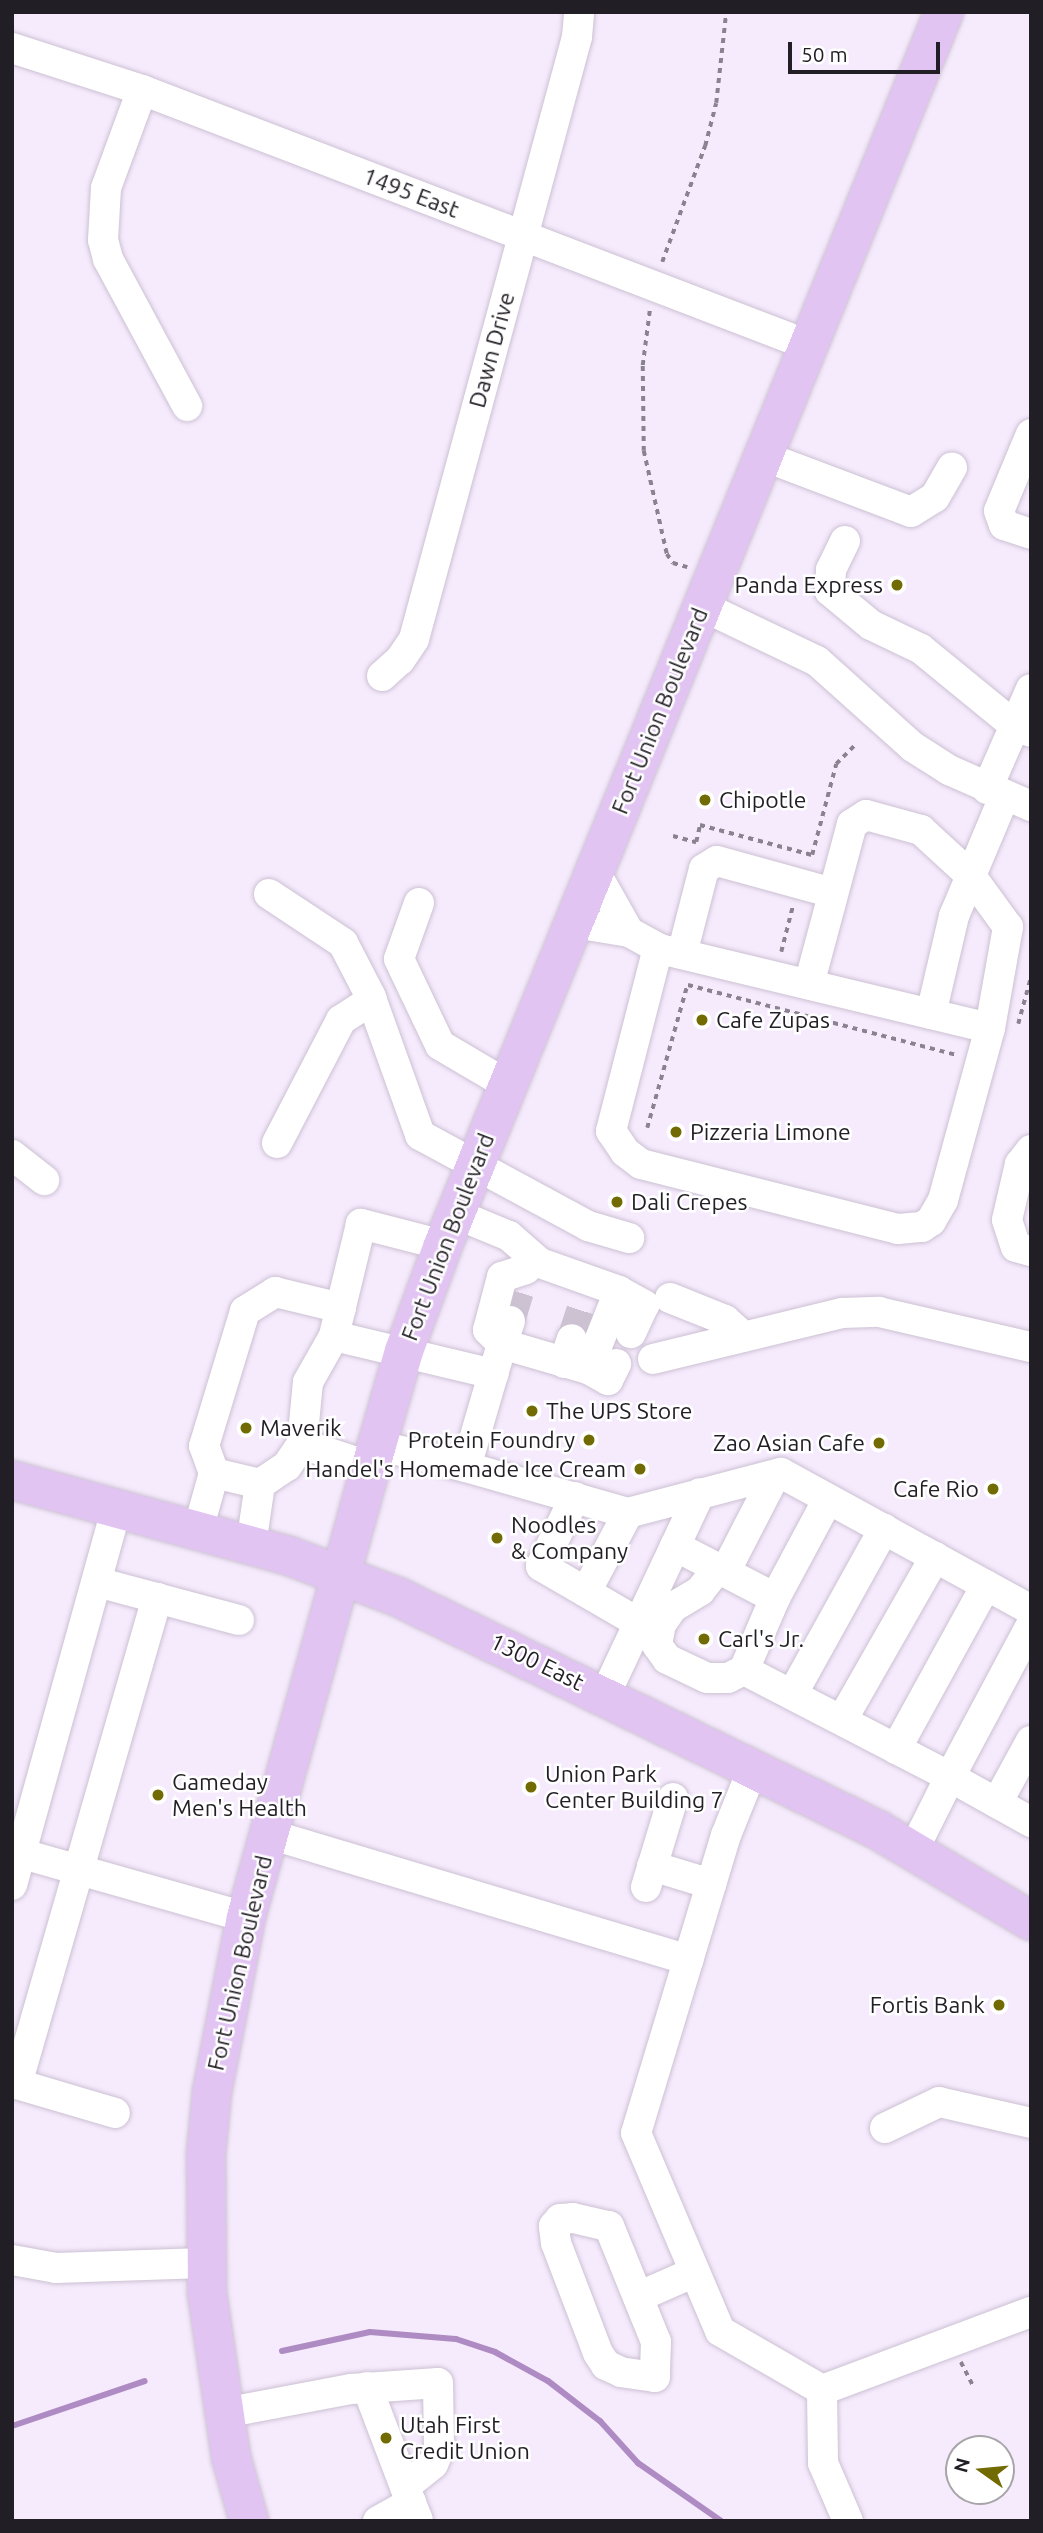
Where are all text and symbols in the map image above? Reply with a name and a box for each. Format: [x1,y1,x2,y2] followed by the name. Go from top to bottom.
[791,28,943,72] scale bar
[801,42,848,66] text: 50 m
[359,162,463,224] street label: 1495 East
[463,289,521,411] street label: Dawn Drive
[734,571,883,599] place label: Panda Express
[889,577,905,593] marker: Panda Express
[606,604,714,818] street label: Fort Union Boulevard
[719,786,806,814] place label: Chipotle
[697,792,713,808] marker: Chipotle
[716,1006,830,1034] place label: Cafe Zupas
[694,1012,710,1028] marker: Cafe Zupas
[690,1118,851,1146] place label: Pizzeria Limone
[668,1124,684,1140] marker: Pizzeria Limone
[396,1129,500,1345] street label: Fort Union Boulevard
[631,1188,748,1216] place label: Dali Crepes
[609,1194,625,1210] marker: Dali Crepes
[546,1397,693,1425] place label: The UPS Store
[524,1403,540,1419] marker: The UPS Store
[260,1414,342,1442] place label: Maverik
[238,1420,254,1436] marker: Maverik
[408,1426,575,1454] place label: Protein Foundry
[713,1429,865,1457] place label: Zao Asian Cafe
[581,1432,597,1448] marker: Protein Foundry
[871,1435,887,1451] marker: Zao Asian Cafe
[305,1455,626,1483] place label: Handel's Homemade Ice Cream
[632,1461,648,1477] marker: Handel's Homemade Ice Cream
[893,1475,979,1503] place label: Cafe Rio
[985,1481,1001,1497] marker: Cafe Rio
[511,1511,628,1565] place label: Noodles & Company
[489,1530,505,1546] marker: Noodles & Company
[718,1625,804,1653] place label: Carl's Jr.
[486,1627,588,1697] street label: 1300 East
[696,1631,712,1647] marker: Carl's Jr.
[545,1760,724,1814] place label: Union Park Center Building 7
[172,1768,307,1822] place label: Gameday Men's Health
[523,1779,539,1795] marker: Union Park Center Building 7
[150,1787,166,1803] marker: Gameday Men's Health
[202,1853,278,2073] street label: Fort Union Boulevard
[870,1991,985,2019] place label: Fortis Bank
[991,1997,1007,2013] marker: Fortis Bank
[400,2411,530,2465] place label: Utah First Credit Union
[378,2430,394,2446] marker: Utah First Credit Union
[945,2435,1015,2505] north arrow
[949,2455,974,2475] text: N

